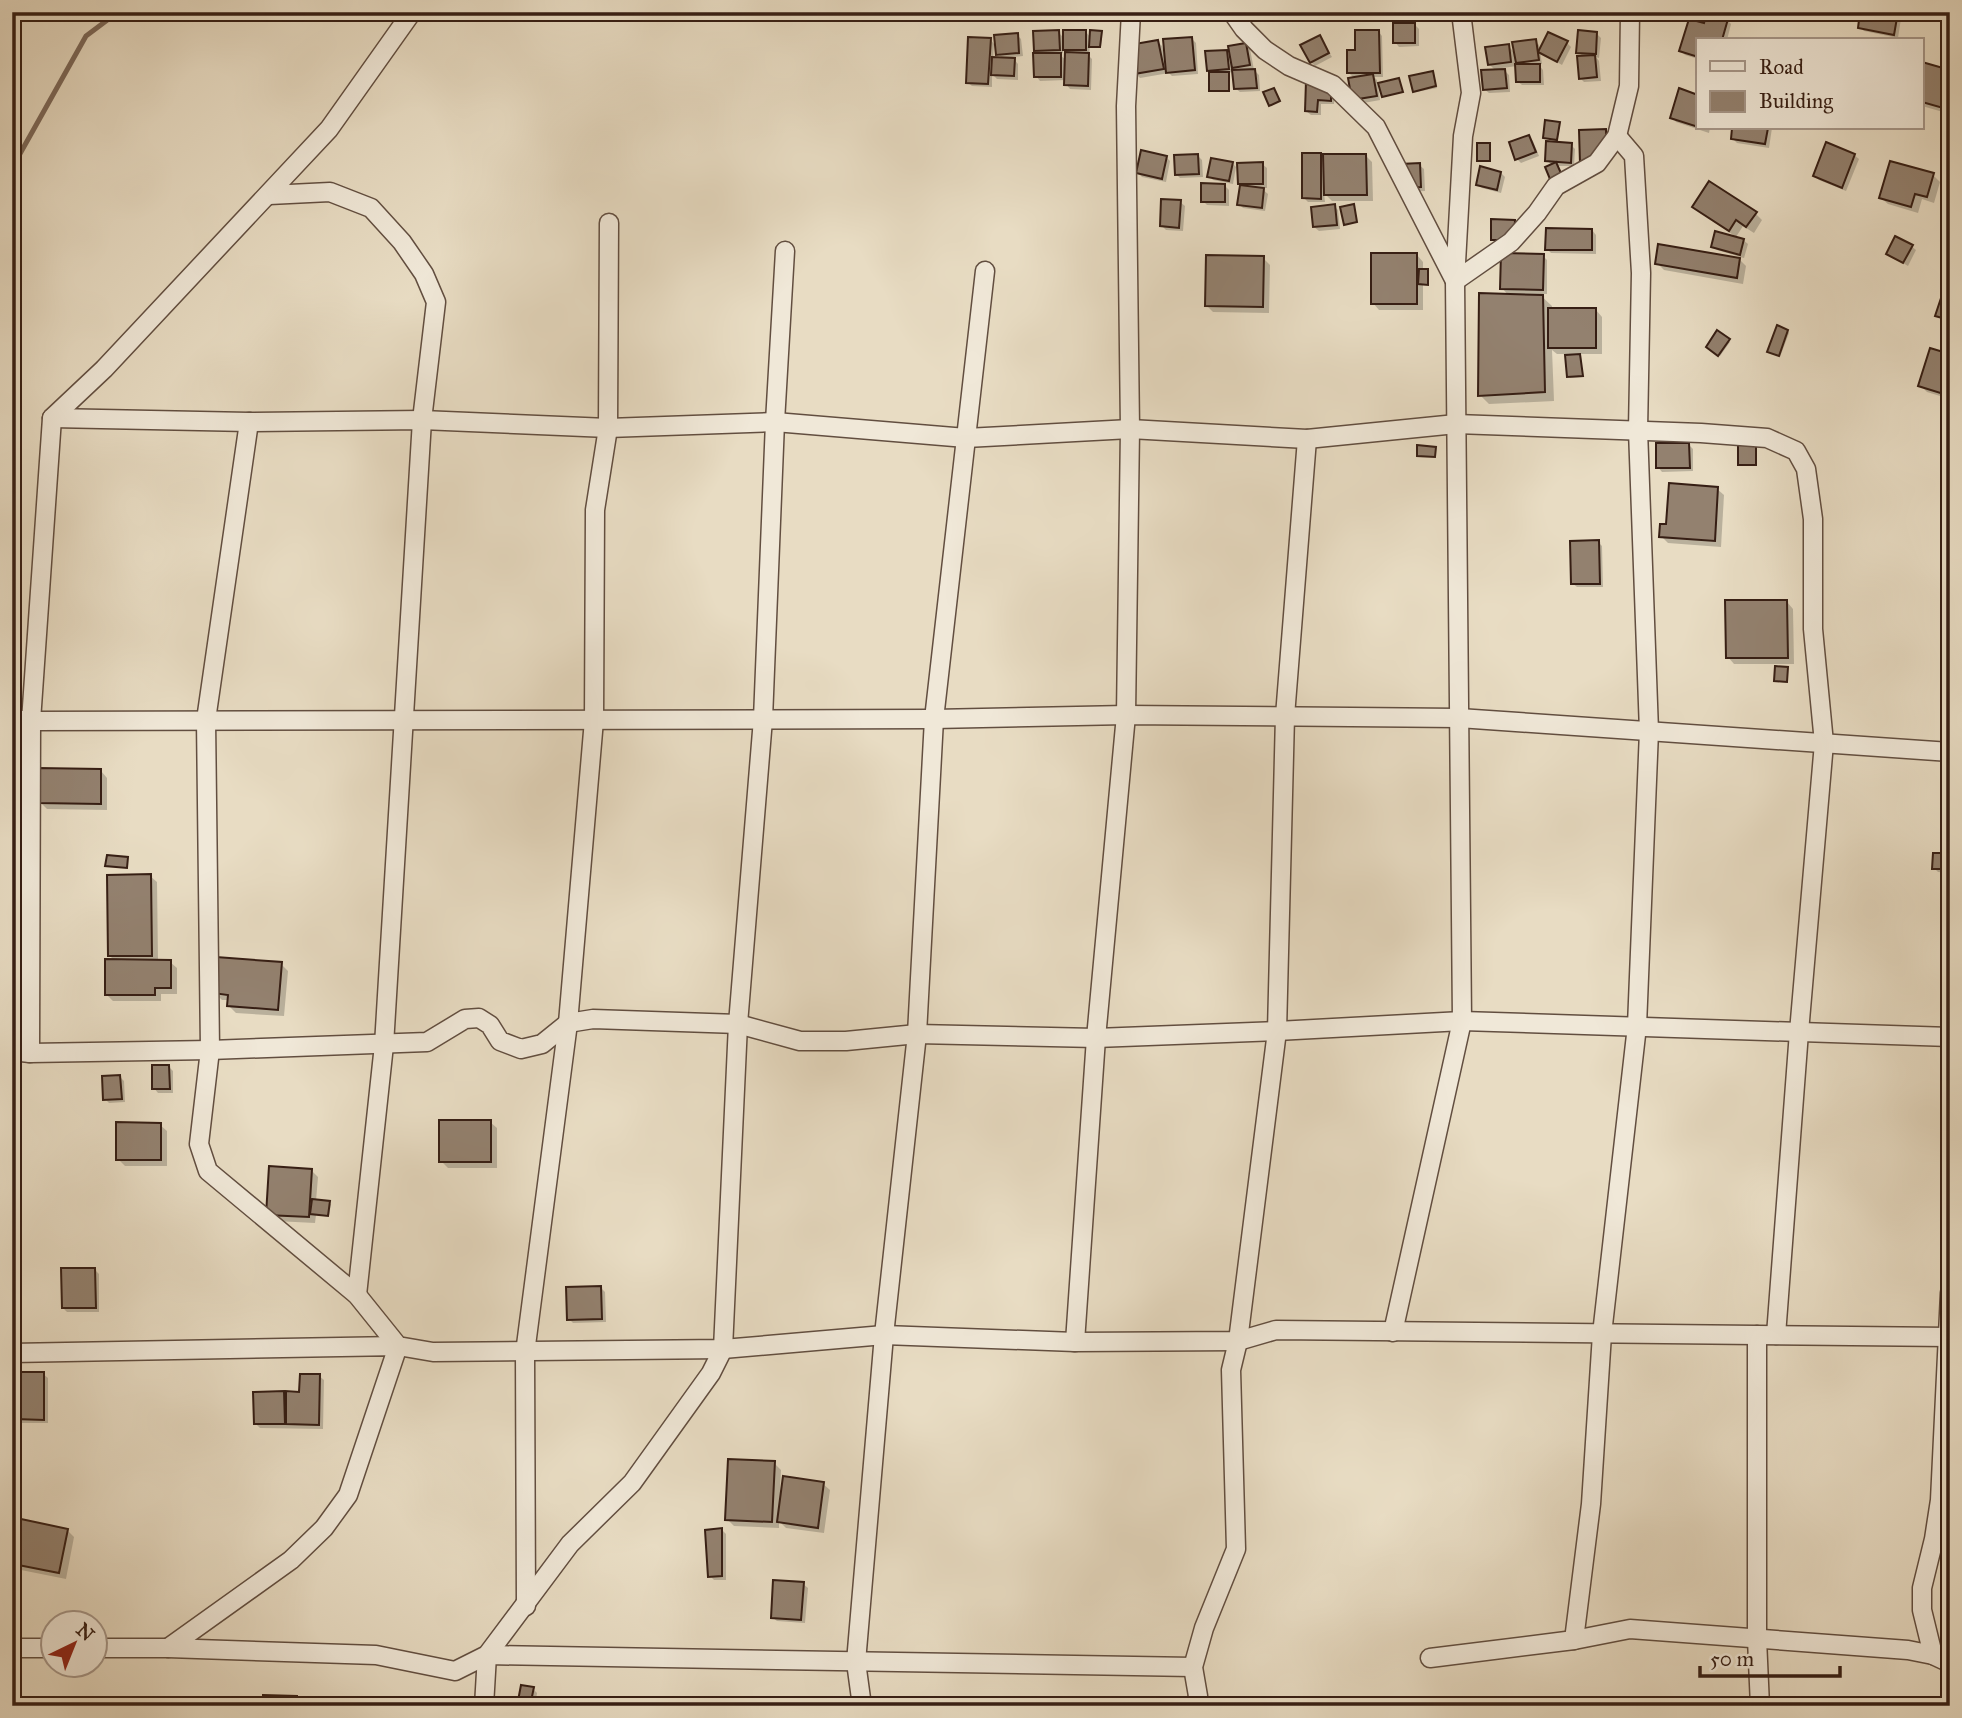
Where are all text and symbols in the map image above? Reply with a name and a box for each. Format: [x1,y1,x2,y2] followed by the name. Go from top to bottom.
[1696,38,1924,130] legend
[1759,54,1804,80] text: Road
[1759,88,1833,114] text: Building
[38,1610,108,1680] north arrow
[72,1618,99,1646] text: N
[1700,1634,1840,1678] scale bar
[1710,1646,1755,1672] text: 50 m

